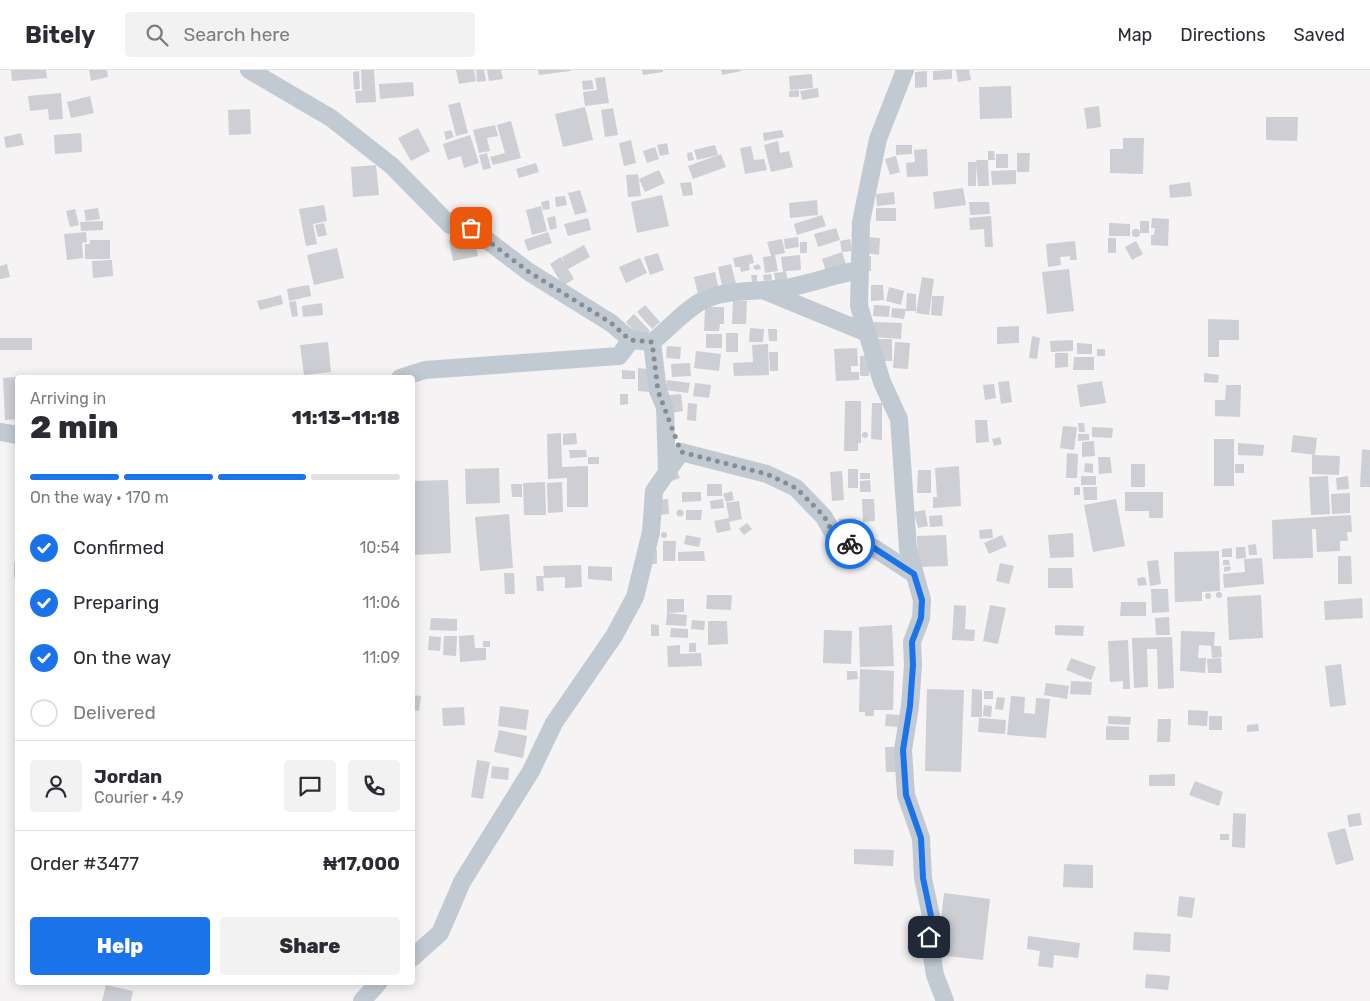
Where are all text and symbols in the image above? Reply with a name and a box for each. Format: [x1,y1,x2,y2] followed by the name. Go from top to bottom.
[125,12,475,57] search box
[25,21,95,49] text: Bitely
[143,21,171,49] icon: search
[183,23,290,46] text: Search here
[1117,24,1152,46] text: Map
[1180,24,1266,46] text: Directions
[1294,24,1345,46] text: Saved
[450,207,492,249] pin
[457,214,485,242] icon: bag
[30,389,106,408] text: Arriving in
[292,406,400,429] text: 11:13–11:18
[30,408,119,446] text: 2 min
[30,488,169,507] text: On the way · 170 m
[825,519,875,569] courier
[836,530,864,558] icon: bike
[30,534,58,562] icon: check
[73,536,164,559] text: Confirmed
[359,538,400,557] text: 10:54
[30,589,58,617] icon: check
[73,591,159,614] text: Preparing
[362,593,400,612] text: 11:06
[30,644,58,672] icon: check
[73,646,171,669] text: On the way
[363,648,400,667] text: 11:09
[73,701,156,724] text: Delivered
[30,760,82,812] button: person
[284,760,336,812] button: chat
[348,760,400,812] button: phone
[94,765,162,788] text: Jordan
[94,788,184,807] text: Courier · 4.9
[30,852,139,875] text: Order #3477
[323,852,400,875] text: ₦17,000
[908,916,950,958] pin
[30,917,210,975] button: Help
[220,917,400,975] button: Share
[915,923,943,951] icon: home

